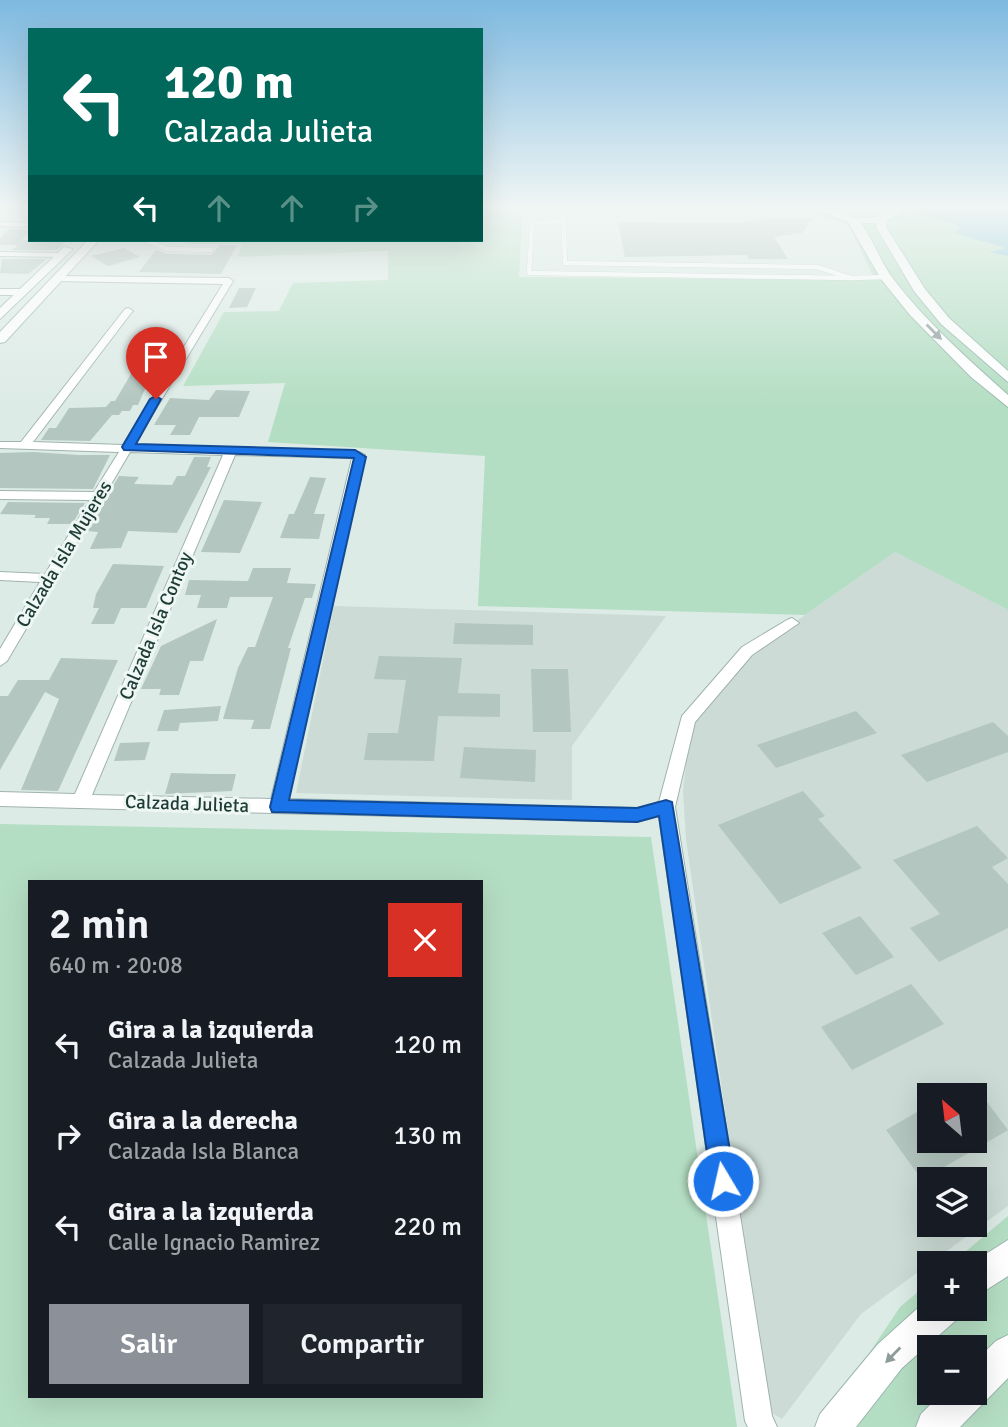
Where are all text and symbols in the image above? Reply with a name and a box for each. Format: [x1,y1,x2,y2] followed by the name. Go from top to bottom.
[164,52,294,112] text: 120 m
[49,56,140,147] icon: left
[164,112,373,151] text: Calzada Julieta
[127,189,165,227] icon: left
[200,189,238,227] icon: ahead
[273,189,311,227] icon: ahead
[346,189,384,227] icon: right
[926,323,943,340] one-way arrow
[126,327,186,399] pin
[137,338,175,376] icon: arrive
[11,476,117,632] street label: Calzada Isla Mujeres
[114,548,198,704] street label: Calzada Isla Contoy
[125,790,249,818] street label: Calzada Julieta
[49,899,150,950] text: 2 min
[388,903,462,977] button: close
[49,951,183,980] text: 640 m · 20:08
[108,1014,314,1046] text: Gira a la izquierda
[49,1026,87,1064] icon: left
[393,1029,462,1061] text: 120 m
[108,1046,258,1075] text: Calzada Julieta
[917,1083,987,1153] north arrow
[917,1083,987,1405] map controls
[108,1105,298,1137] text: Gira a la derecha
[49,1117,87,1155] icon: right
[393,1120,462,1152] text: 130 m
[108,1137,299,1166] text: Calzada Isla Blanca
[686,1144,760,1218] position arrow
[917,1167,987,1237] button: layers
[108,1196,314,1228] text: Gira a la izquierda
[49,1208,87,1246] icon: left
[393,1211,462,1243] text: 220 m
[108,1228,320,1257] text: Calle Ignacio Ramirez
[917,1251,987,1321] button: +
[49,1304,249,1384] button: Salir
[263,1304,462,1384] button: Compartir
[917,1335,987,1405] button: −
[884,1347,901,1364] one-way arrow

